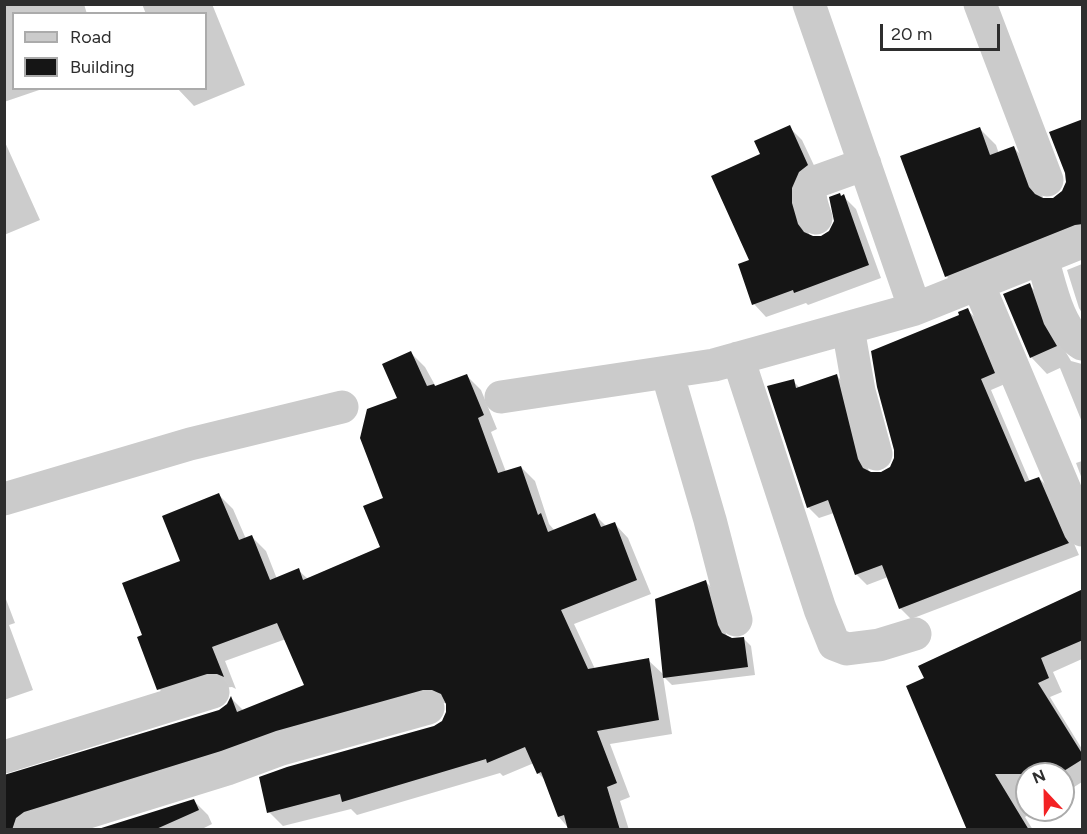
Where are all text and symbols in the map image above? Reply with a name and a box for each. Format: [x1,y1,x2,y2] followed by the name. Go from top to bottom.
[12,12,207,90] legend
[883,12,1003,50] scale bar
[891,23,932,45] text: 20 m
[70,26,111,48] text: Road
[70,56,135,78] text: Building
[1015,762,1075,822] north arrow
[1030,766,1048,788] text: N

